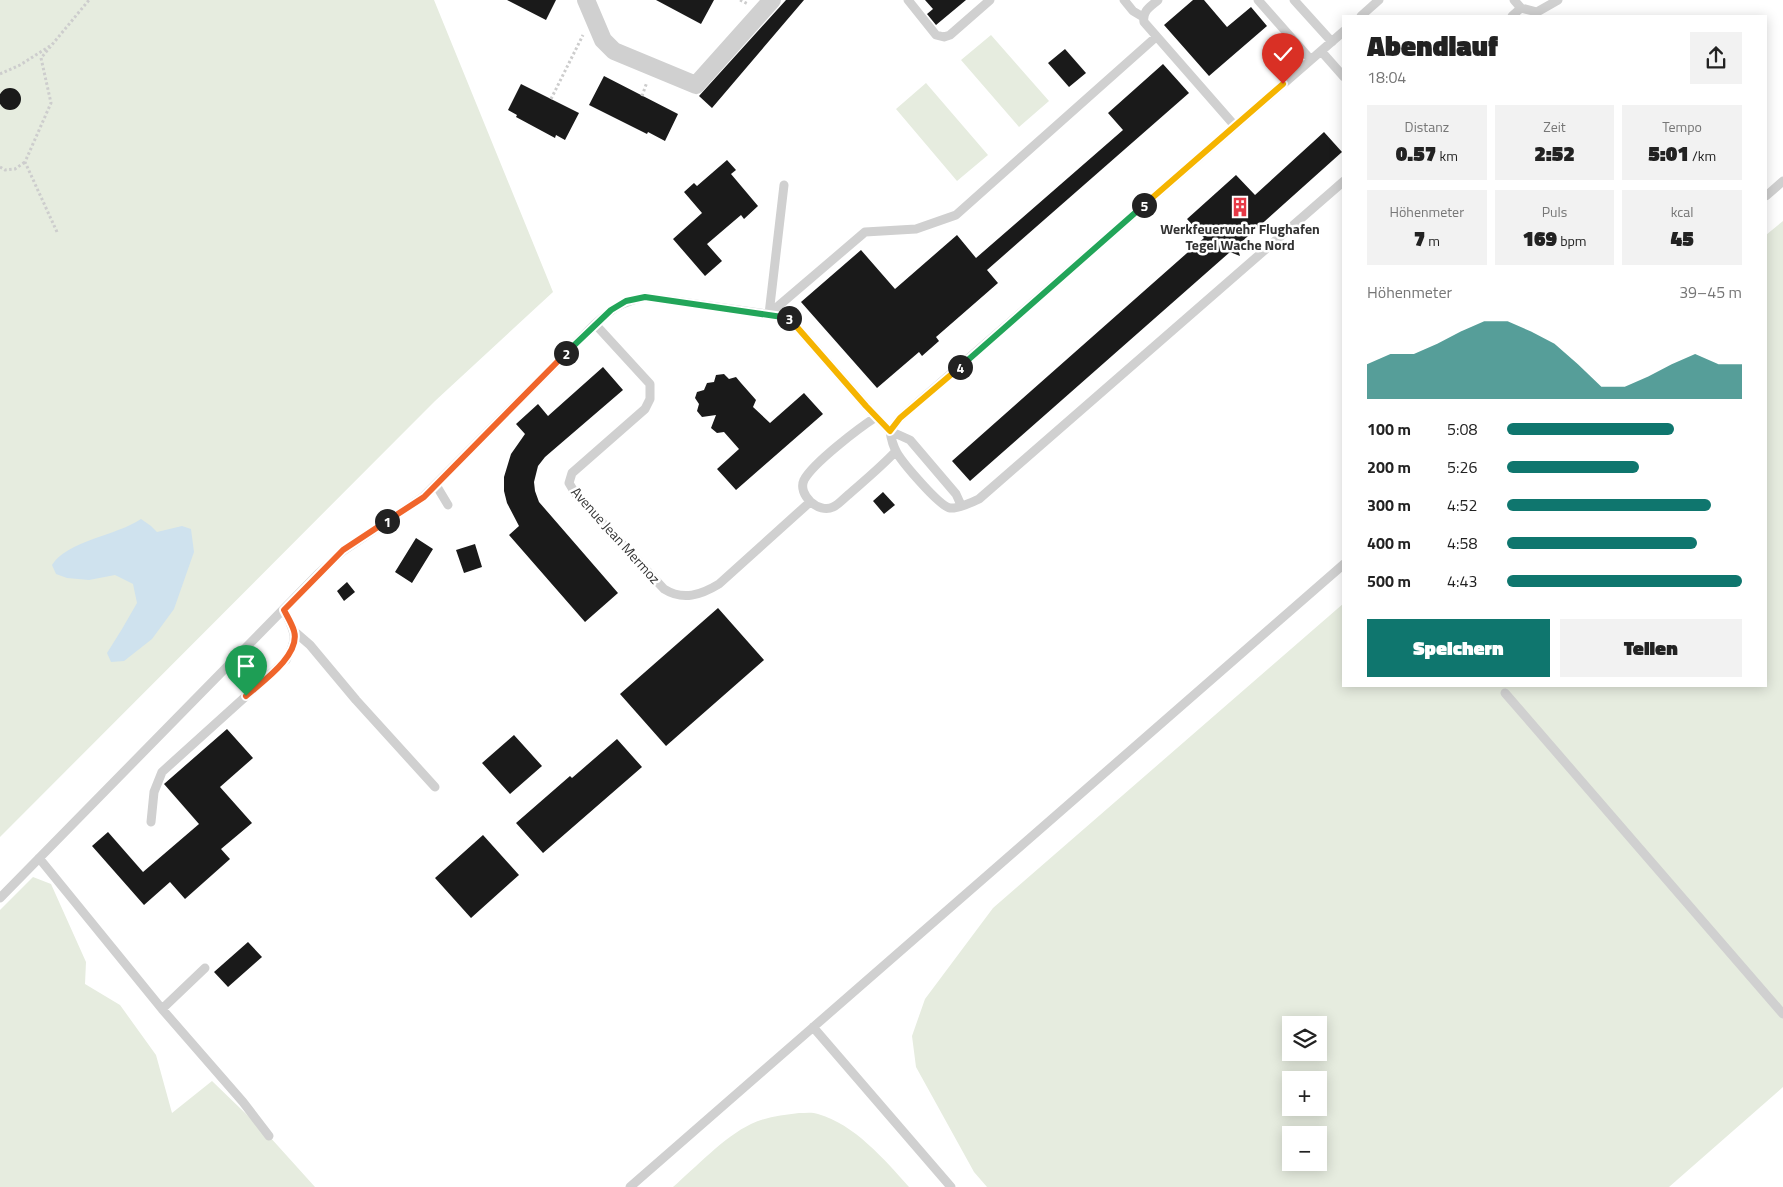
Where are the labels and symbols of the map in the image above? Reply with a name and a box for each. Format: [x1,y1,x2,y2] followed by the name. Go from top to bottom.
[1262,33,1304,84] pin
[1132,192,1156,218] pin: 5
[1229,196,1251,218] building icon: Werkfeuerwehr Flughafen Tegel Wache Nord
[1160,218,1320,255] place label: Werkfeuerwehr Flughafen Tegel Wache Nord
[776,306,802,330] pin: 3
[554,340,578,366] pin: 2
[948,354,972,380] pin: 4
[567,482,665,588] street label: Avenue Jean Mermoz
[374,508,400,534] pin: 1
[225,645,267,696] pin

